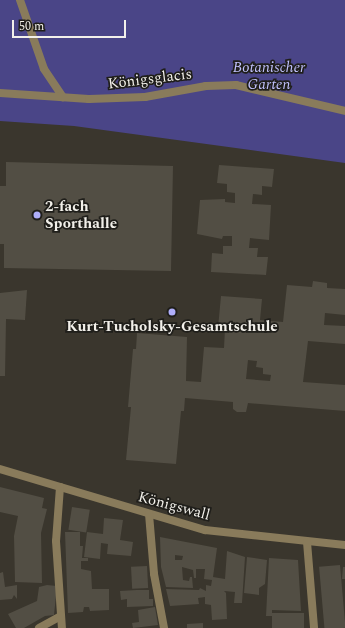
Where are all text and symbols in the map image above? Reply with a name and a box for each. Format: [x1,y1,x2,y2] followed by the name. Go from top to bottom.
[14,12,128,38] scale bar
[19,17,44,36] text: 50 m
[233,58,305,93] park label: Botanischer Garten
[107,65,193,93] street label: Königsglacis
[45,197,117,232] place label: 2-fach Sporthalle
[32,210,42,220] marker: 2-fach Sporthalle
[167,307,177,317] marker: Kurt-Tucholsky-Gesamtschule
[66,318,278,336] place label: Kurt-Tucholsky-Gesamtschule
[136,488,212,524] street label: Königswall

